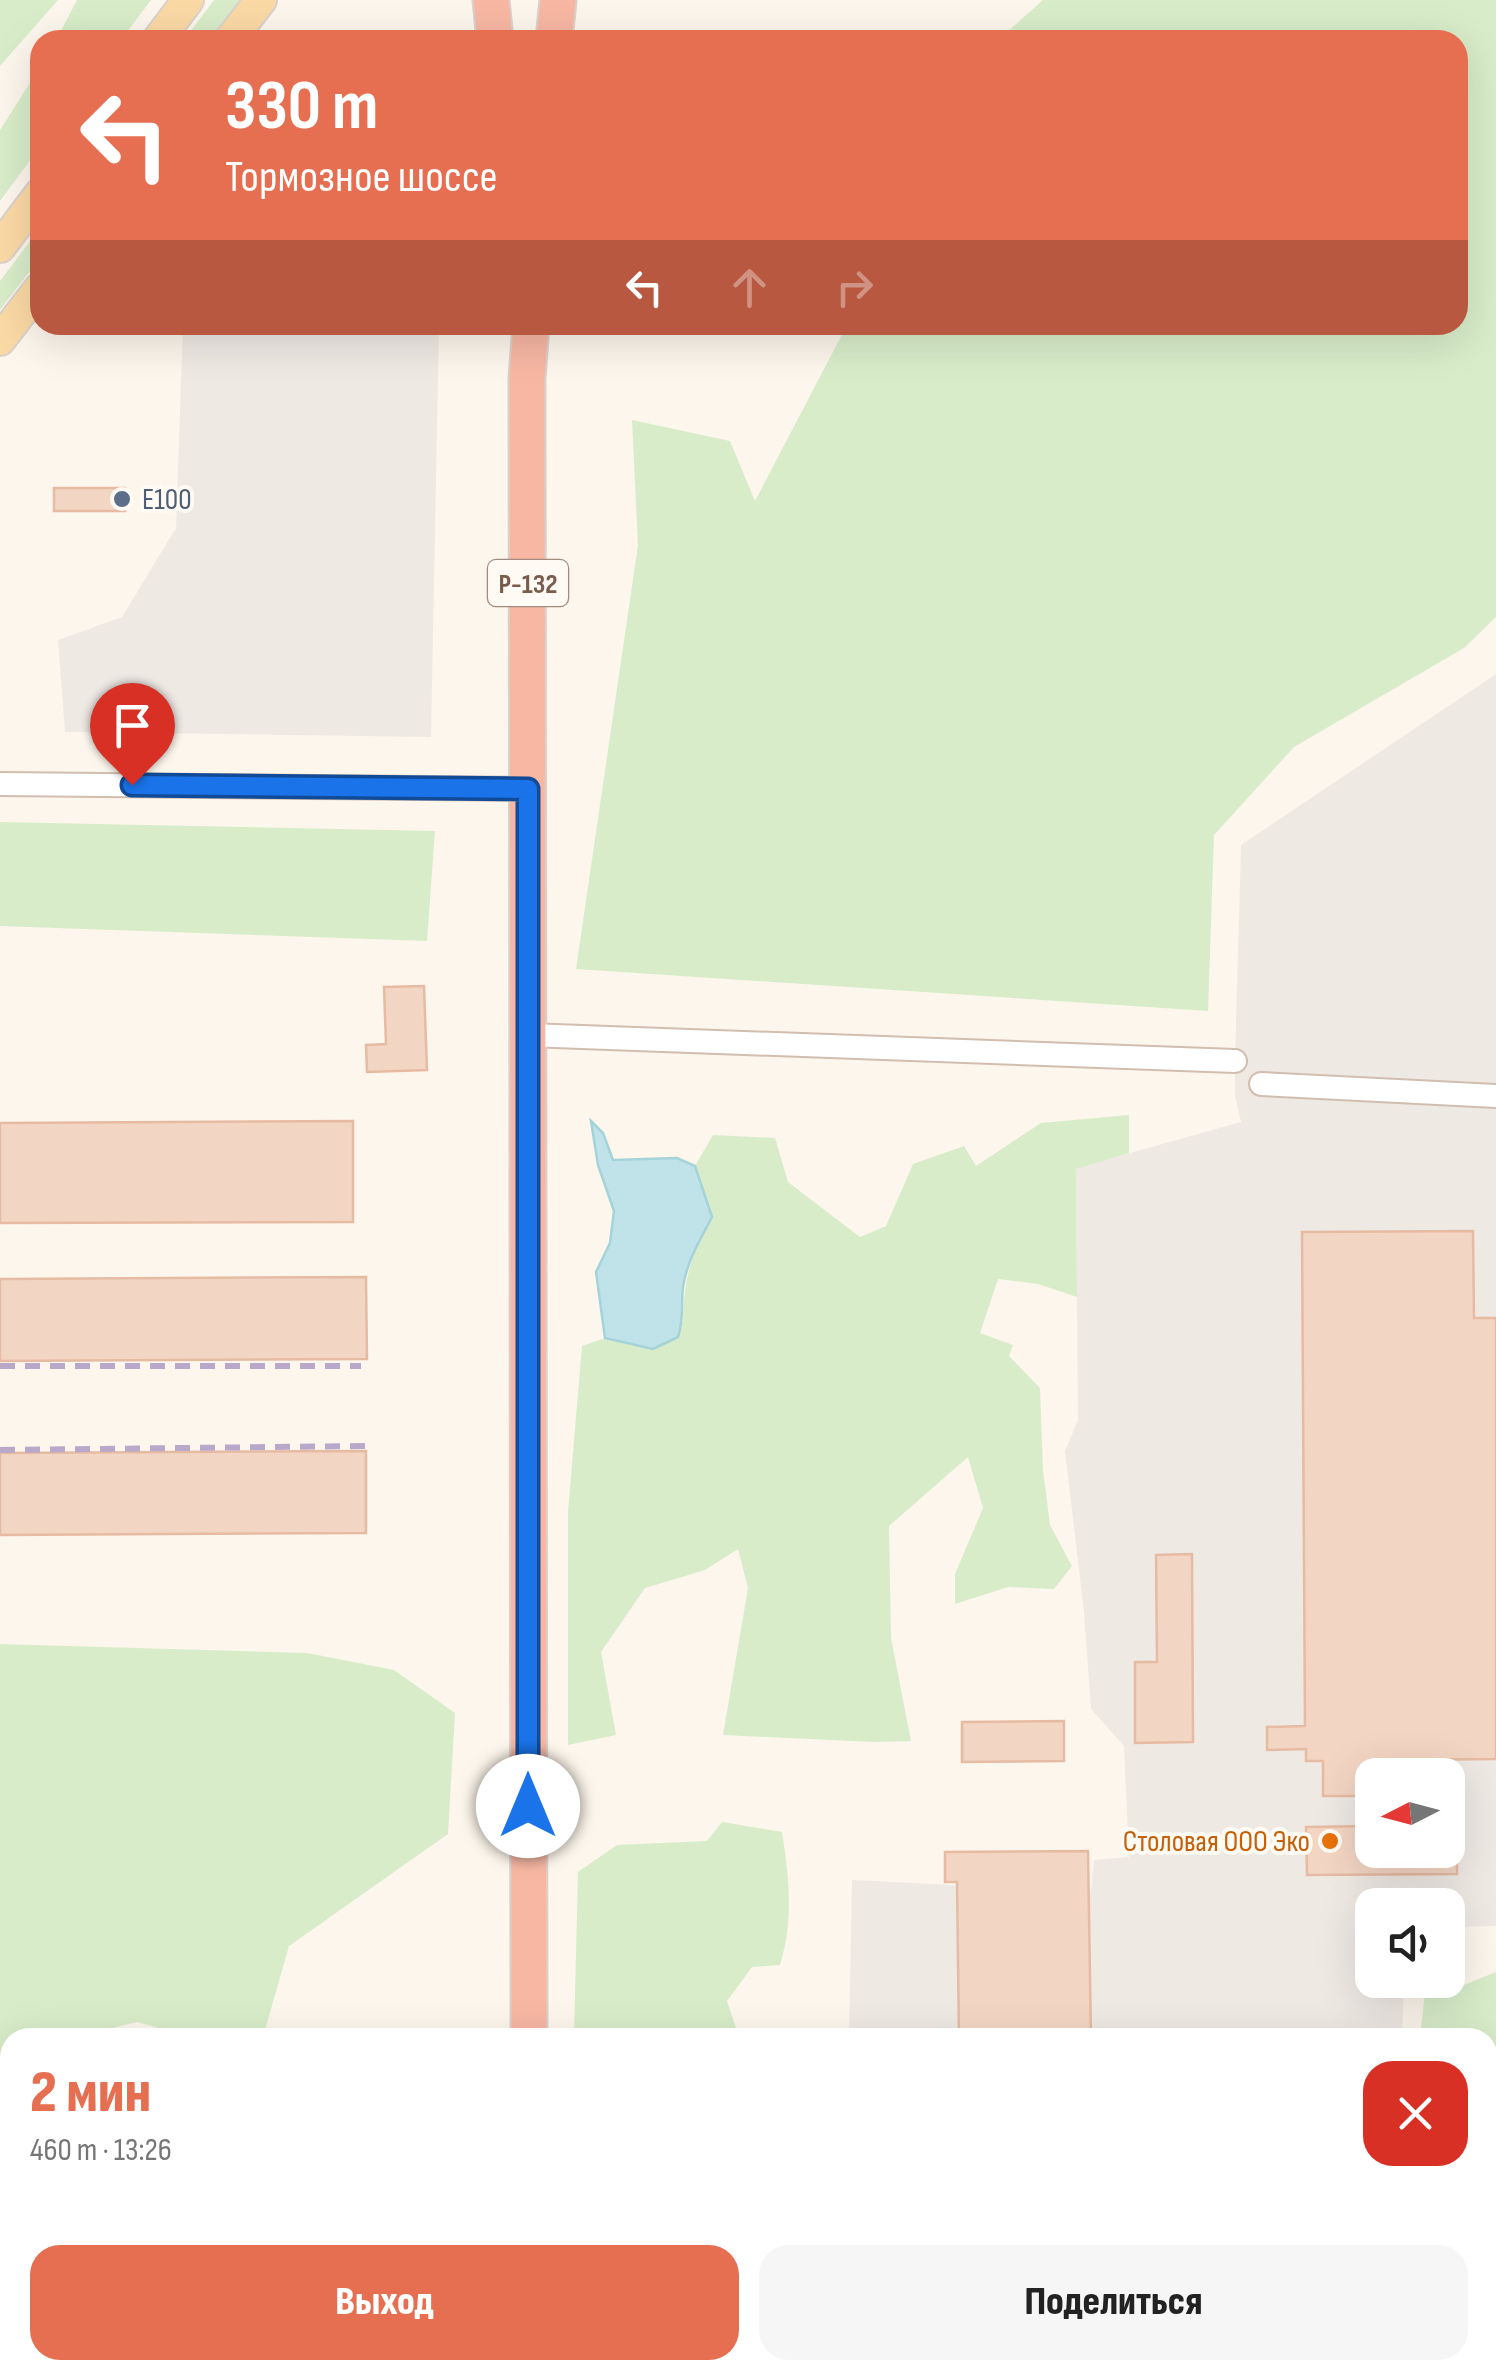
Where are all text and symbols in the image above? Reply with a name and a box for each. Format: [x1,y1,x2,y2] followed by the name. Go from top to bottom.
[225,65,378,149] text: 330 m
[60,70,190,200] icon: left
[225,150,498,205] text: Тормозное шоссе
[617,260,672,315] icon: left
[722,260,777,315] icon: ahead
[827,260,882,315] icon: right
[142,482,192,518] place label: E100
[111,488,133,510] marker: E100
[488,560,568,606] road number: Р-132
[90,683,175,786] pin
[105,698,160,753] icon: arrive
[476,1754,580,1858] position arrow
[1355,1758,1465,1868] north arrow
[1355,1758,1465,1998] map controls
[1123,1824,1310,1860] place label: Столовая ООО Эко
[1319,1830,1341,1852] marker: Столовая ООО Эко
[1355,1888,1465,1998] button: sound
[30,2057,151,2129] text: 2 мин
[1363,2061,1468,2166] button: close
[30,2131,172,2170] text: 460 m · 13:26
[30,2245,739,2360] button: Выход
[759,2245,1468,2360] button: Поделиться

